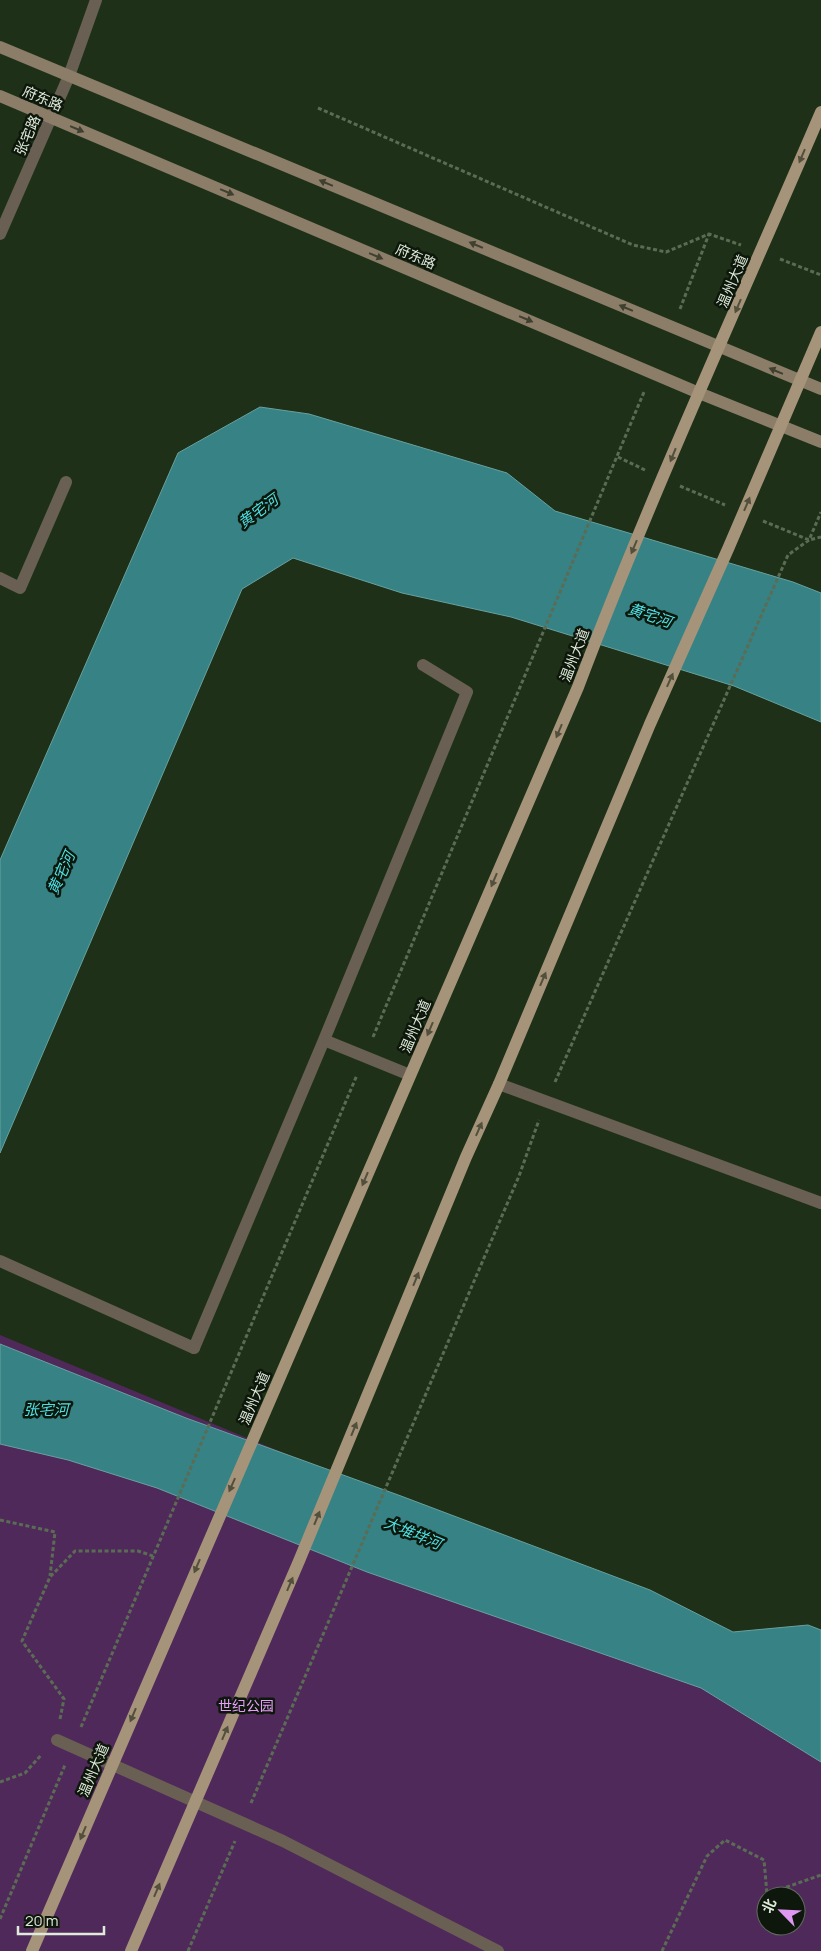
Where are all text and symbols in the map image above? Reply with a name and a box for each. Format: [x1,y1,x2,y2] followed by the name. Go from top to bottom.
[20,81,66,115] street label: 府东路
[10,112,44,158] street label: 张宅路
[70,125,84,133] one-way arrow
[797,149,805,164] one-way arrow
[319,178,333,186] one-way arrow
[220,189,234,197] one-way arrow
[393,239,439,273] street label: 府东路
[469,241,483,249] one-way arrow
[369,252,383,260] one-way arrow
[712,252,752,310] street label: 温州大道
[733,299,741,313] one-way arrow
[619,303,633,311] one-way arrow
[519,316,533,324] one-way arrow
[769,366,783,374] one-way arrow
[669,448,677,462] one-way arrow
[234,488,285,533] water label: 黄宅河
[744,497,752,511] one-way arrow
[630,540,638,554] one-way arrow
[625,598,678,633] water label: 黄宅河
[555,625,593,685] street label: 温州大道
[667,673,675,687] one-way arrow
[555,724,563,738] one-way arrow
[42,845,81,898] water label: 黄宅河
[490,873,498,887] one-way arrow
[540,972,548,987] one-way arrow
[395,997,435,1055] street label: 温州大道
[425,1022,433,1037] one-way arrow
[476,1122,484,1136] one-way arrow
[361,1172,369,1186] one-way arrow
[413,1271,420,1286] one-way arrow
[234,1369,274,1427] street label: 温州大道
[23,1399,71,1420] water label: 张宅河
[350,1421,358,1436] one-way arrow
[228,1478,236,1492] one-way arrow
[314,1511,322,1525] one-way arrow
[381,1512,448,1555] water label: 大堆垟河
[193,1559,201,1573] one-way arrow
[286,1577,294,1591] one-way arrow
[218,1696,274,1715] park label: 世纪公园
[129,1708,137,1722] one-way arrow
[222,1726,230,1740] one-way arrow
[73,1741,113,1799] street label: 温州大道
[78,1826,86,1840] one-way arrow
[153,1882,161,1897] one-way arrow
[756,1886,806,1936] north arrow
[757,1895,780,1916] text: 北
[18,1904,104,1936] scale bar
[25,1910,58,1931] text: 20 m

